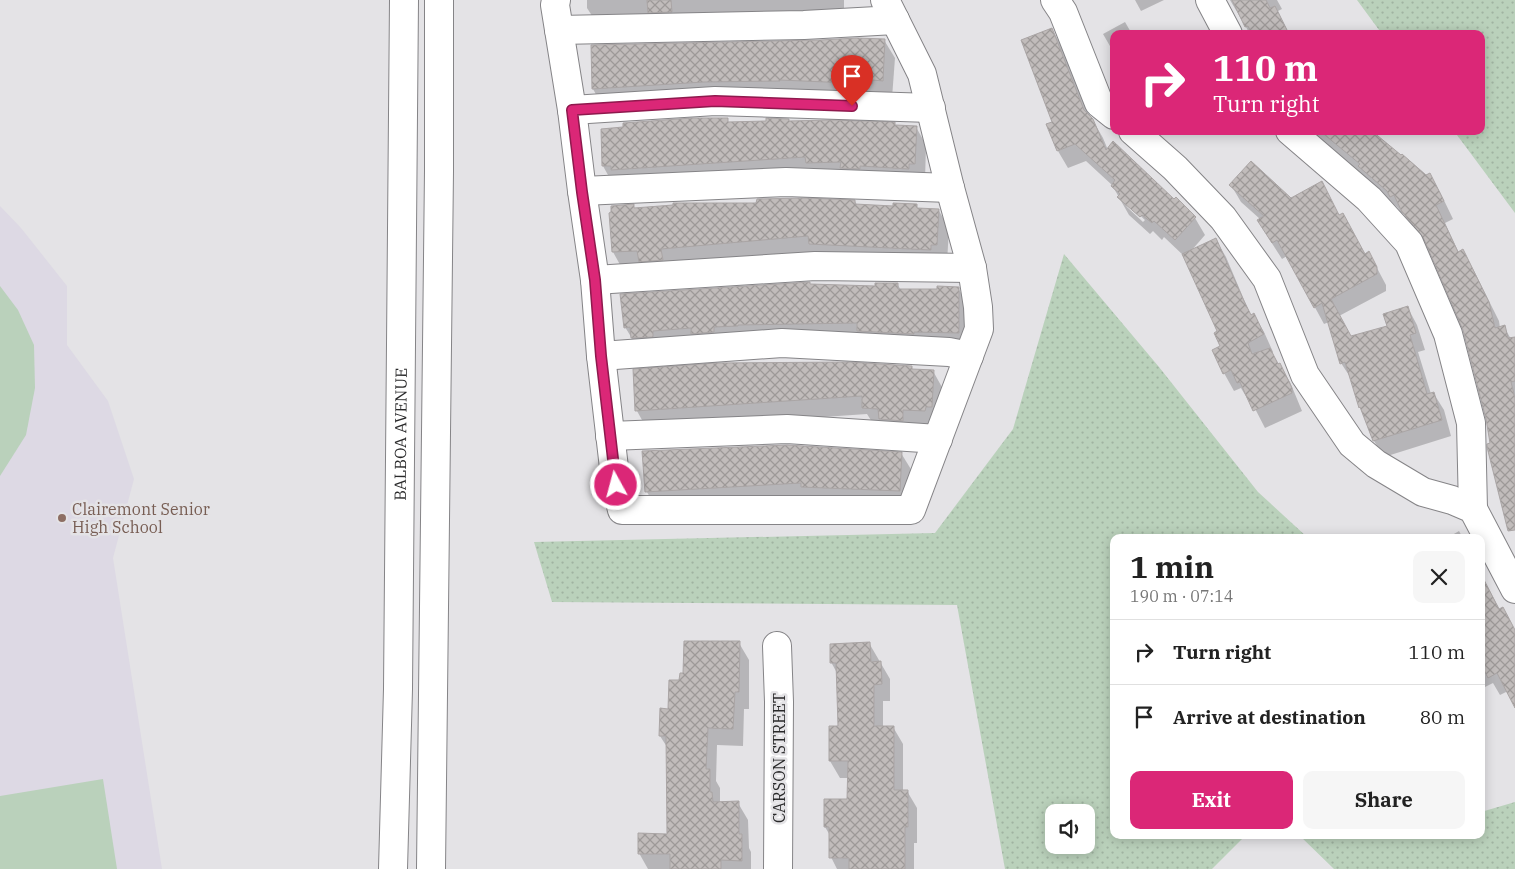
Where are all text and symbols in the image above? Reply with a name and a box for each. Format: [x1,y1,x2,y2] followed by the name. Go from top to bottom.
[1213,45,1318,91] text: 110 m
[1130,50,1195,115] icon: right
[831,55,873,106] pin
[838,62,866,90] icon: arrive
[1213,89,1320,118] text: Turn right
[390,368,411,501] street label: BALBOA AVENUE
[589,458,641,510] position arrow
[72,499,210,537] place label: Clairemont Senior High School
[56,512,68,524] marker: Clairemont Senior High School
[1130,547,1214,586] text: 1 min
[1413,551,1465,603] button: close
[1130,586,1233,606] text: 190 m · 07:14
[1130,638,1158,666] icon: right
[1173,640,1271,664] text: Turn right
[1408,640,1465,664] text: 110 m
[769,693,789,823] street label: CARSON STREET
[1130,703,1158,731] icon: arrive
[1173,705,1366,729] text: Arrive at destination
[1420,705,1465,729] text: 80 m
[1130,771,1293,829] button: Exit
[1303,771,1465,829] button: Share
[1045,804,1095,854] map controls
[1045,804,1095,854] button: sound

